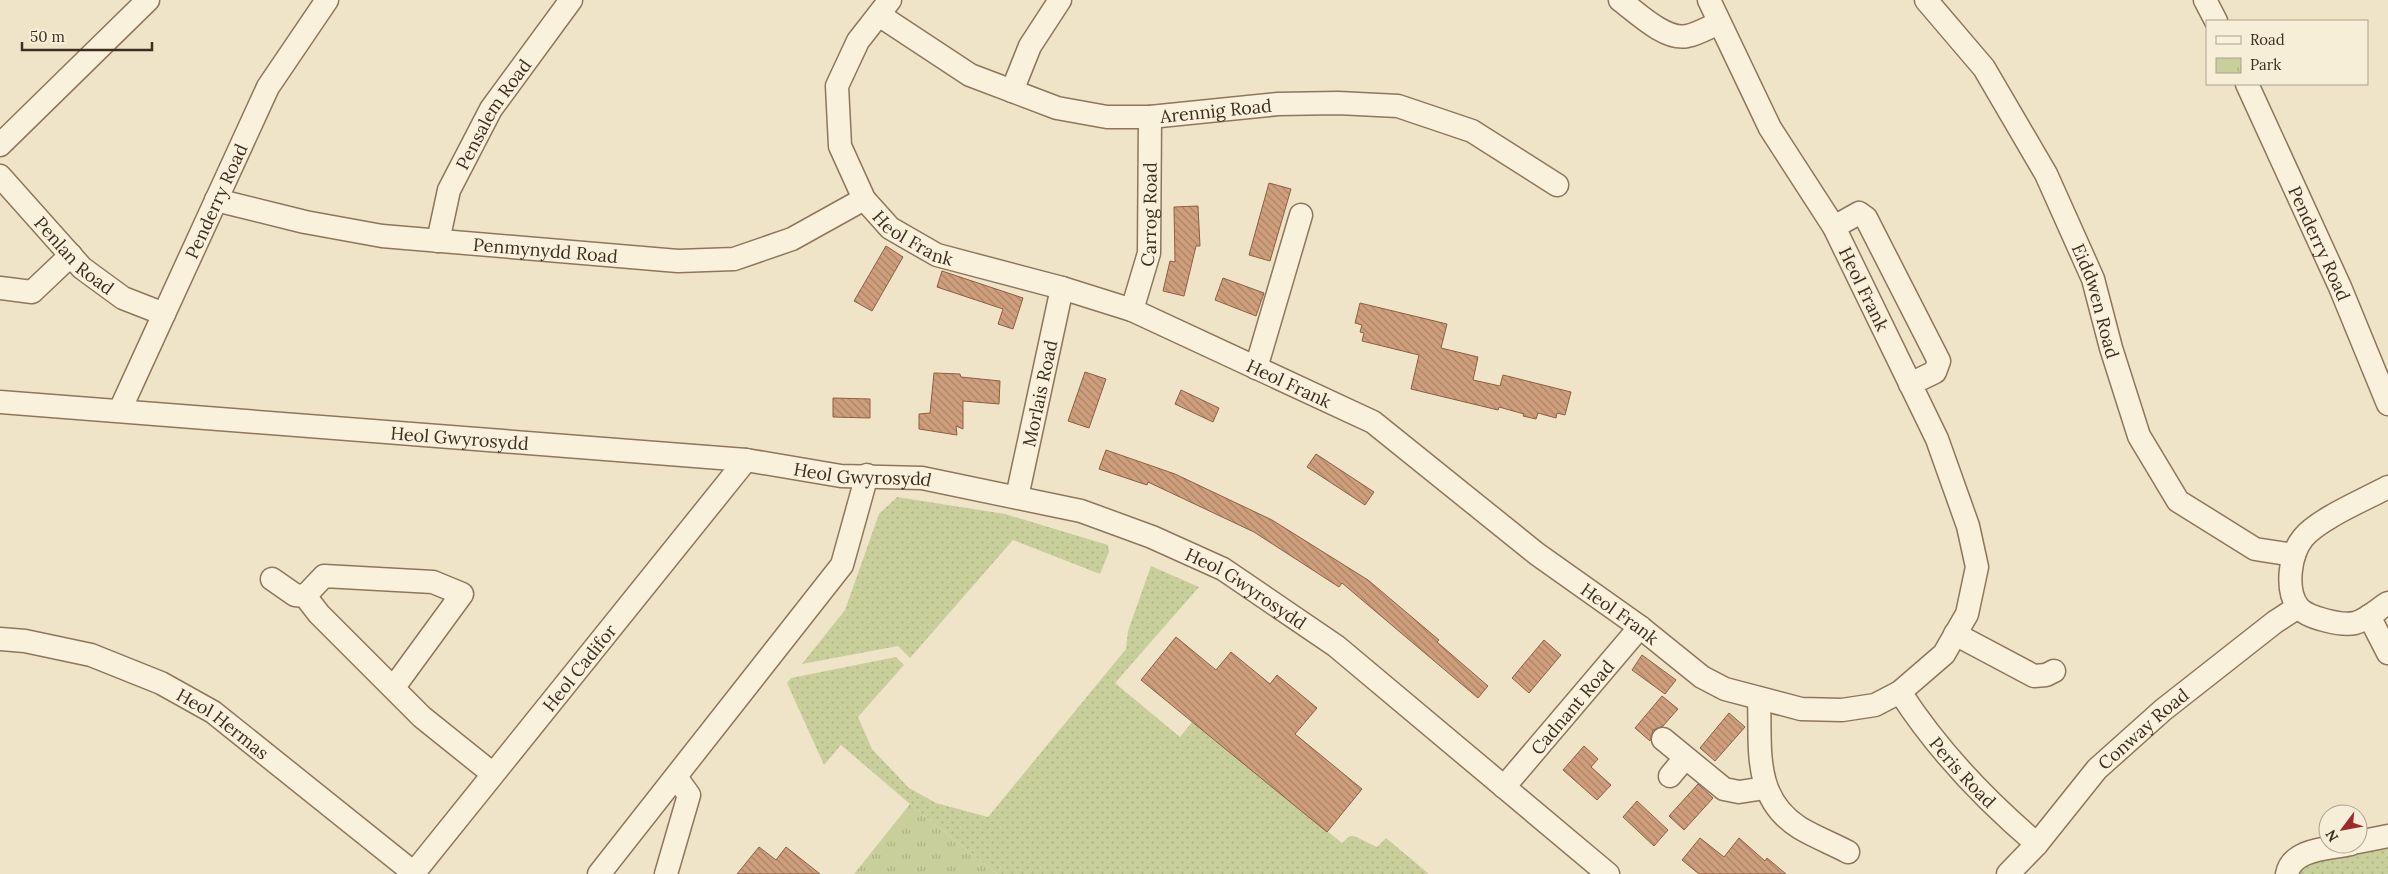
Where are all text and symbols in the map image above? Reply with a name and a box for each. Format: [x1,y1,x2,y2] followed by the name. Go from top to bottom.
[22,20,152,52] scale bar
[2206,20,2368,85] legend
[30,27,65,46] text: 50 m
[2250,30,2285,49] text: Road
[450,54,536,173] street label: Pensalem Road
[2250,55,2281,74] text: Park
[1158,93,1273,128] street label: Arennig Road
[180,140,252,262] street label: Penderry Road
[1134,162,1161,269] street label: Carrog Road
[2284,182,2356,304] street label: Penderry Road
[868,205,956,270] street label: Heol Frank
[30,211,119,299] street label: Penlan Road
[472,232,619,267] street label: Penmynydd Road
[2067,240,2125,361] street label: Eiddwen Road
[1834,243,1894,335] street label: Heol Frank
[1017,338,1062,449] street label: Morlais Road
[1243,353,1335,413] street label: Heol Frank
[390,421,530,455] street label: Heol Gwyrosydd
[792,457,934,491] street label: Heol Gwyrosydd
[1182,542,1311,634] street label: Heol Gwyrosydd
[1577,577,1664,649] street label: Heol Frank
[537,619,621,716] street label: Heol Cadifor
[1525,655,1619,759] street label: Cadnant Road
[173,683,274,764] street label: Heol Hermas
[2093,683,2193,774] street label: Conway Road
[1925,732,2001,813] street label: Peris Road
[2318,804,2368,854] north arrow
[2321,826,2342,845] text: N

